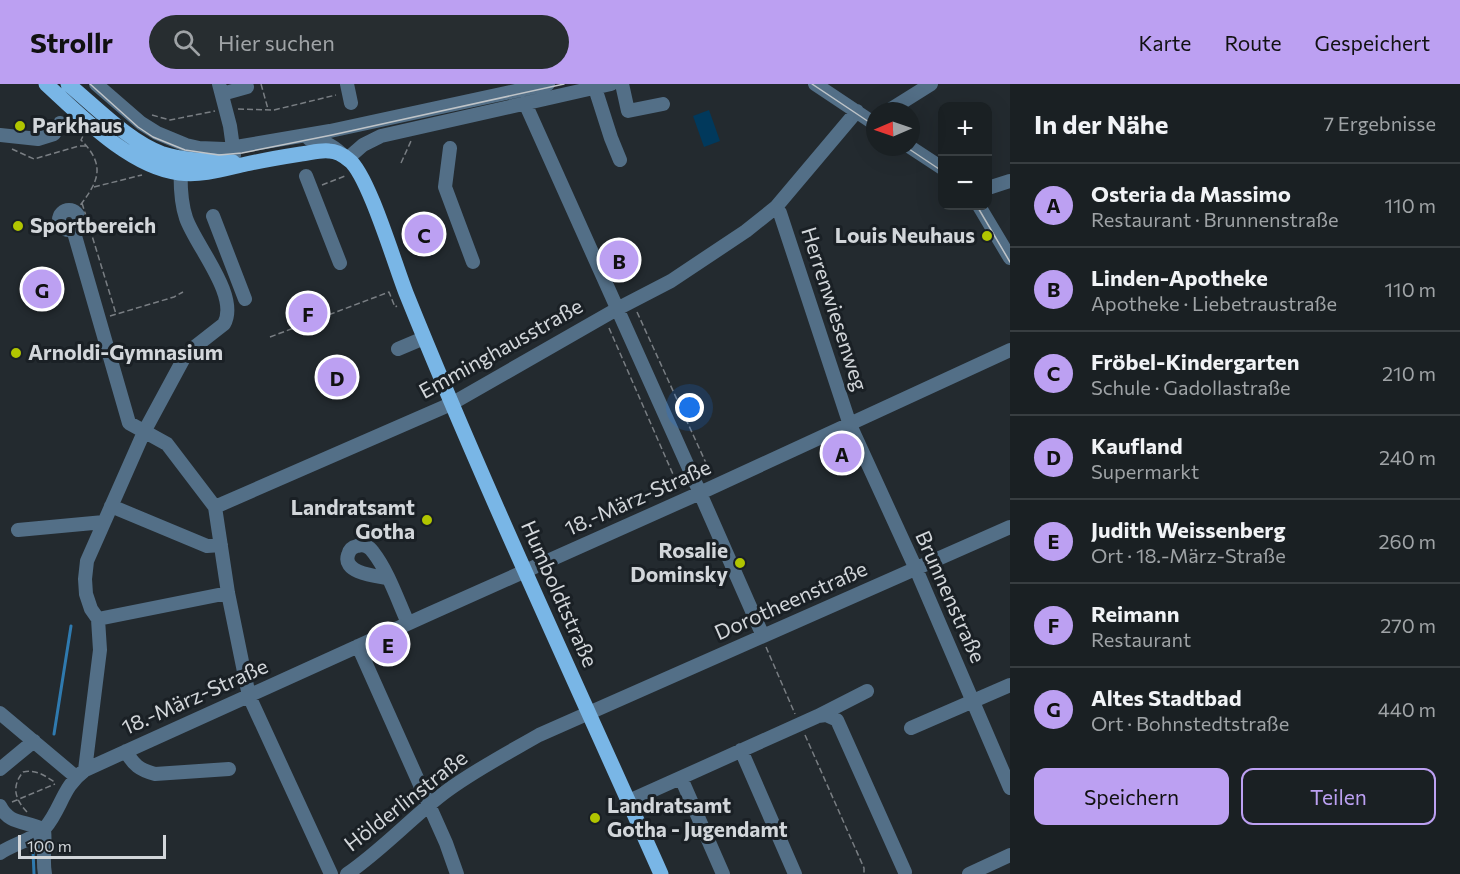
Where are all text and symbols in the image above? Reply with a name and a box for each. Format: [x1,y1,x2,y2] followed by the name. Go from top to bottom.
[149,15,569,69] search box
[30,25,113,59] text: Strollr
[170,26,203,59] icon: search
[218,29,335,56] text: Hier suchen
[1138,30,1191,55] text: Karte
[1224,30,1282,55] text: Route
[1315,30,1430,55] text: Gespeichert
[866,102,920,156] north arrow
[938,102,992,210] map controls
[938,102,992,156] button: +
[1034,108,1169,139] text: In der Nähe
[1323,111,1436,135] text: 7 Ergebnisse
[32,112,123,137] place label: Parkhaus
[13,119,27,133] marker: Parkhaus
[938,156,992,210] button: −
[1091,180,1291,207] text: Osteria da Massimo
[1046,193,1061,217] text: A
[1385,193,1436,217] text: 110 m
[1091,207,1339,231] text: Restaurant · Brunnenstraße
[30,212,156,237] place label: Sportbereich
[404,212,444,256] pin: C
[11,219,25,233] marker: Sportbereich
[835,222,975,247] place label: Louis Neuhaus
[797,223,874,394] street label: Herrenwiesenweg
[980,229,994,243] marker: Louis Neuhaus
[600,238,638,282] pin: B
[1091,264,1268,291] text: Linden-Apotheke
[22,266,62,312] pin: G
[1047,277,1060,301] text: B
[1385,277,1436,301] text: 110 m
[288,290,328,336] pin: F
[1091,291,1337,315] text: Apotheke · Liebetraustraße
[414,292,586,403] street label: Emminghausstraße
[28,339,223,364] place label: Arnoldi-Gymnasium
[9,346,23,360] marker: Arnoldi-Gymnasium
[1091,348,1299,375] text: Fröbel-Kindergarten
[318,354,356,400] pin: D
[1047,361,1060,385] text: C
[1382,361,1436,385] text: 210 m
[1091,375,1291,399] text: Schule · Gadollastraße
[675,393,704,422] your location
[822,430,862,476] pin: A
[1091,432,1183,459] text: Kaufland
[1046,445,1061,469] text: D
[1379,445,1436,469] text: 240 m
[560,453,714,540] street label: 18.-März-Straße
[1091,459,1199,483] text: Supermarkt
[291,494,415,543] place label: Landratsamt Gotha
[420,513,434,527] marker: Landratsamt Gotha
[517,516,604,671] street label: Humboldtstraße
[1091,516,1286,543] text: Judith Weissenberg
[911,526,992,666] street label: Brunnenstraße
[1048,529,1059,553] text: E
[1378,529,1436,553] text: 260 m
[630,537,728,586] place label: Rosalie Dominsky
[1091,543,1286,567] text: Ort · 18.-März-Straße
[710,555,871,644] street label: Dorotheenstraße
[733,556,747,570] marker: Rosalie Dominsky
[1091,600,1179,627] text: Reimann
[1048,613,1059,637] text: F
[1380,613,1436,637] text: 270 m
[368,622,408,666] pin: E
[1091,627,1191,651] text: Restaurant
[117,652,271,739] street label: 18.-März-Straße
[1091,684,1242,711] text: Altes Stadtbad
[1046,697,1061,721] text: G
[1378,697,1436,721] text: 440 m
[1091,711,1289,735] text: Ort · Bohnstedtstraße
[339,744,472,856] street label: Hölderlinstraße
[1034,768,1229,825] button: Speichern
[1241,768,1436,825] button: Teilen
[607,792,788,841] place label: Landratsamt Gotha - Jugendamt
[588,811,602,825] marker: Landratsamt Gotha - Jugendamt
[18,832,166,860] scale bar
[27,836,72,855] text: 100 m

